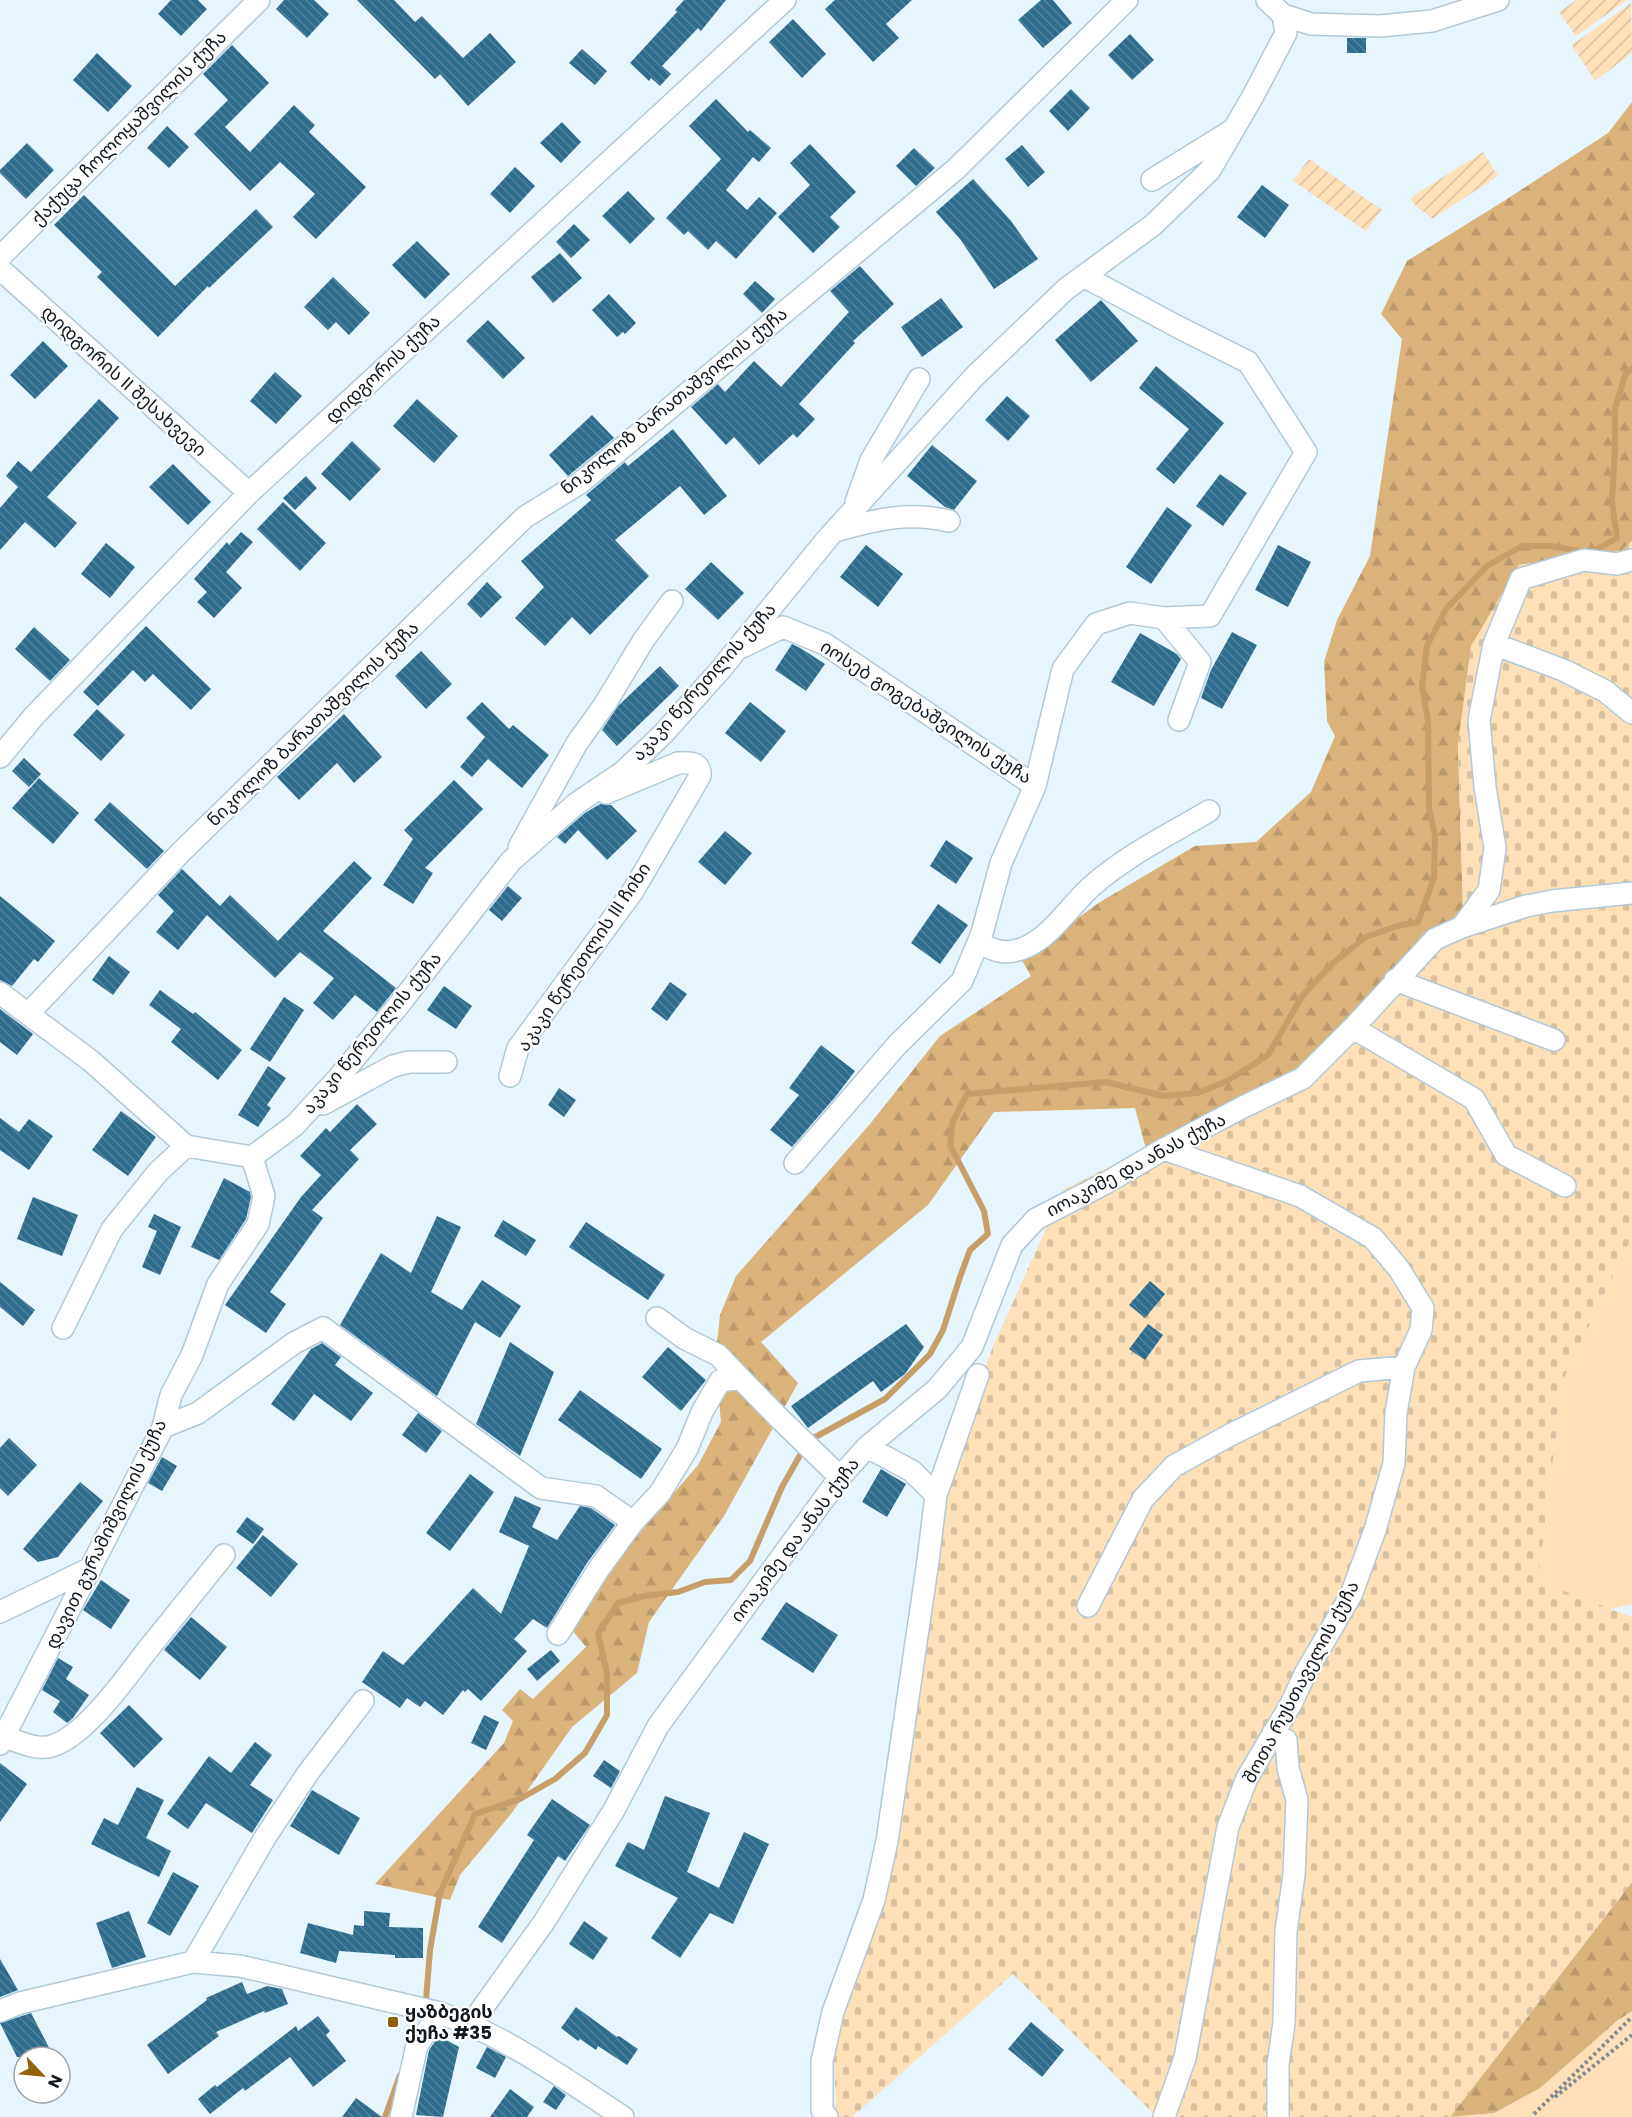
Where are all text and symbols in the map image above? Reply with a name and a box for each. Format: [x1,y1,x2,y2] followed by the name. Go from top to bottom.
[26,25,232,231] street label: ქაქუცა ჩოლოყაშვილის ქუჩა
[36,299,212,462] street label: დიდგორის II შესახვევი
[555,301,792,500] street label: ნიკოლოზ ბარათაშვილის ქუჩა
[320,309,446,429] street label: დიდგორის ქუჩა
[626,597,781,766] street label: აკაკი წერეთლის ქუჩა
[201,616,424,832] street label: ნიკოლოზ ბარათაშვილის ქუჩა
[816,634,1037,789] street label: იოსებ გოგებაშვილის ქუჩა
[511,857,656,1056] street label: აკაკი წერეთლის III ჩიხი
[296,946,447,1119] street label: აკაკი წერეთლის ქუჩა
[1042,1107,1230,1223] street label: იოაკიმე და ანას ქუჩა
[39,1415,172,1653] street label: დავით გურამიშვილის ქუჩა
[724,1452,865,1627] street label: იოაკიმე და ანას ქუჩა
[1237,1576,1365,1787] street label: შოთა რუსთაველის ქუჩა
[405,1999,493,2045] place label: ყაზბეგის ქუჩა #35
[386,2015,400,2029] marker: ყაზბეგის ქუჩა #35
[12,2045,72,2105] north arrow
[42,2071,68,2092] text: N

